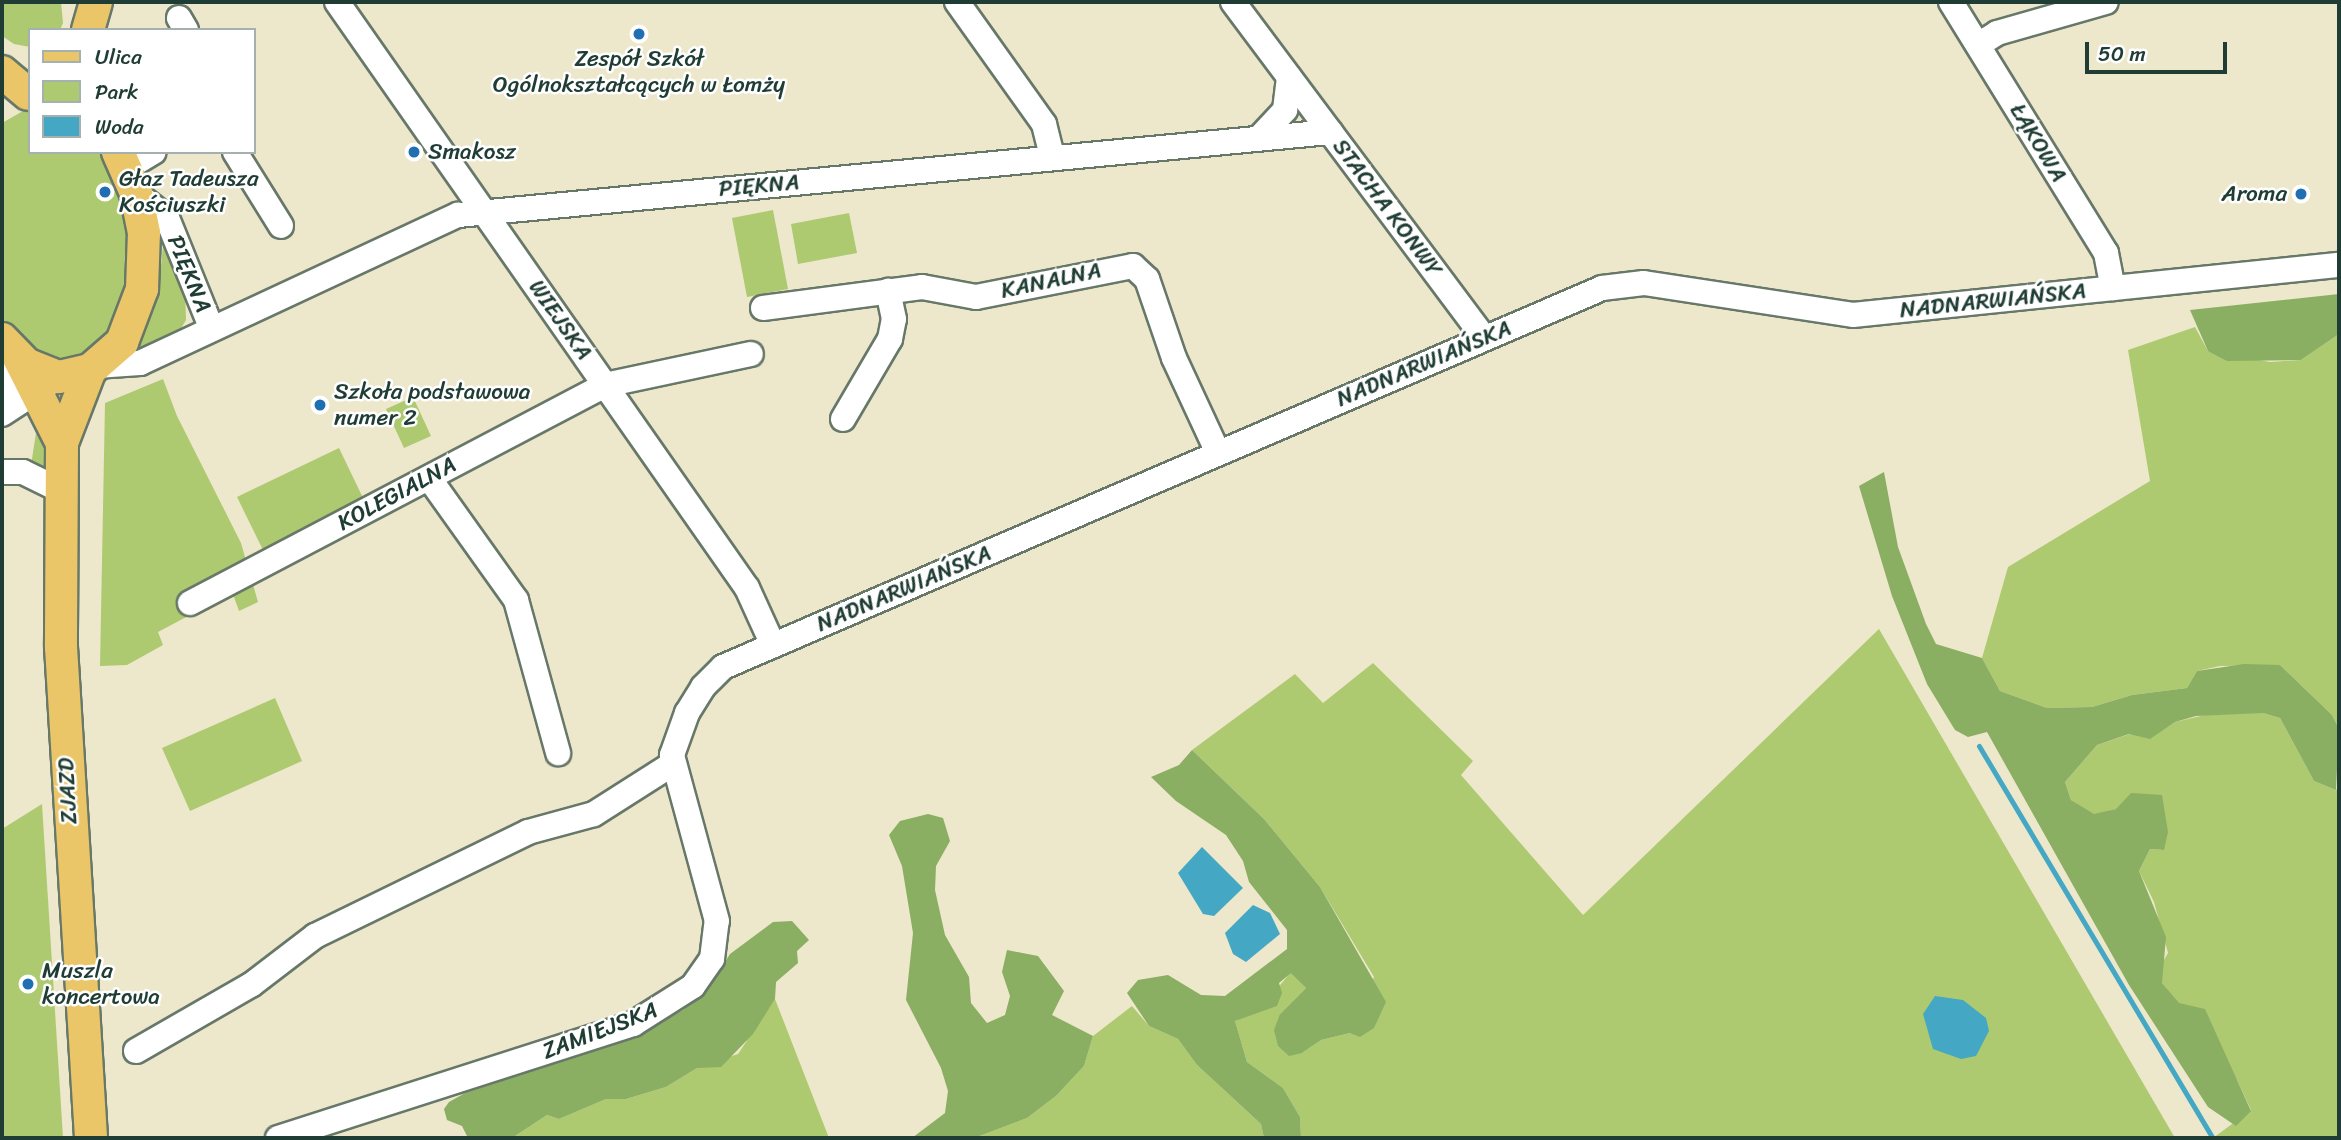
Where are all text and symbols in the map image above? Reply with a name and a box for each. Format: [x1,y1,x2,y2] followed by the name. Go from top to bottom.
[631,26,647,42] marker: Zespół Szkół Ogólnokształcących w Łomży
[28,28,256,154] legend
[2089,28,2231,72] scale bar
[2098,35,2146,73] text: 50 m
[95,38,142,76] text: Ulica
[493,45,785,99] place label: Zespół Szkół Ogólnokształcących w Łomży
[95,73,138,111] text: Park
[2004,99,2072,187] street label: ŁĄKOWA
[95,108,143,146] text: Woda
[1326,133,1448,283] street label: STACHA KONWY
[428,138,516,166] place label: Smakosz
[406,144,422,160] marker: Smakosz
[119,165,261,219] place label: Głaz Tadeusza Kościuszki
[717,169,801,203] street label: PIĘKNA
[2222,180,2287,208] place label: Aroma
[97,184,113,200] marker: Głaz Tadeusza Kościuszki
[2293,186,2309,202] marker: Aroma
[161,231,217,317] street label: PIĘKNA
[998,257,1104,305] street label: KANALNA
[522,275,598,365] street label: WIEJSKA
[1898,277,2088,325] street label: NADNARWIAŃSKA
[1332,315,1516,413] street label: NADNARWIAŃSKA
[334,378,530,432] place label: Szkoła podstawowa numer 2
[312,397,328,413] marker: Szkoła podstawowa numer 2
[333,451,461,537] street label: KOLEGIALNA
[812,540,996,638] street label: NADNARWIAŃSKA
[52,757,84,825] street label: ZJAZD
[42,957,160,1011] place label: Muszla koncertowa
[20,976,36,992] marker: Muszla koncertowa
[538,996,662,1066] street label: ZAMIEJSKA

